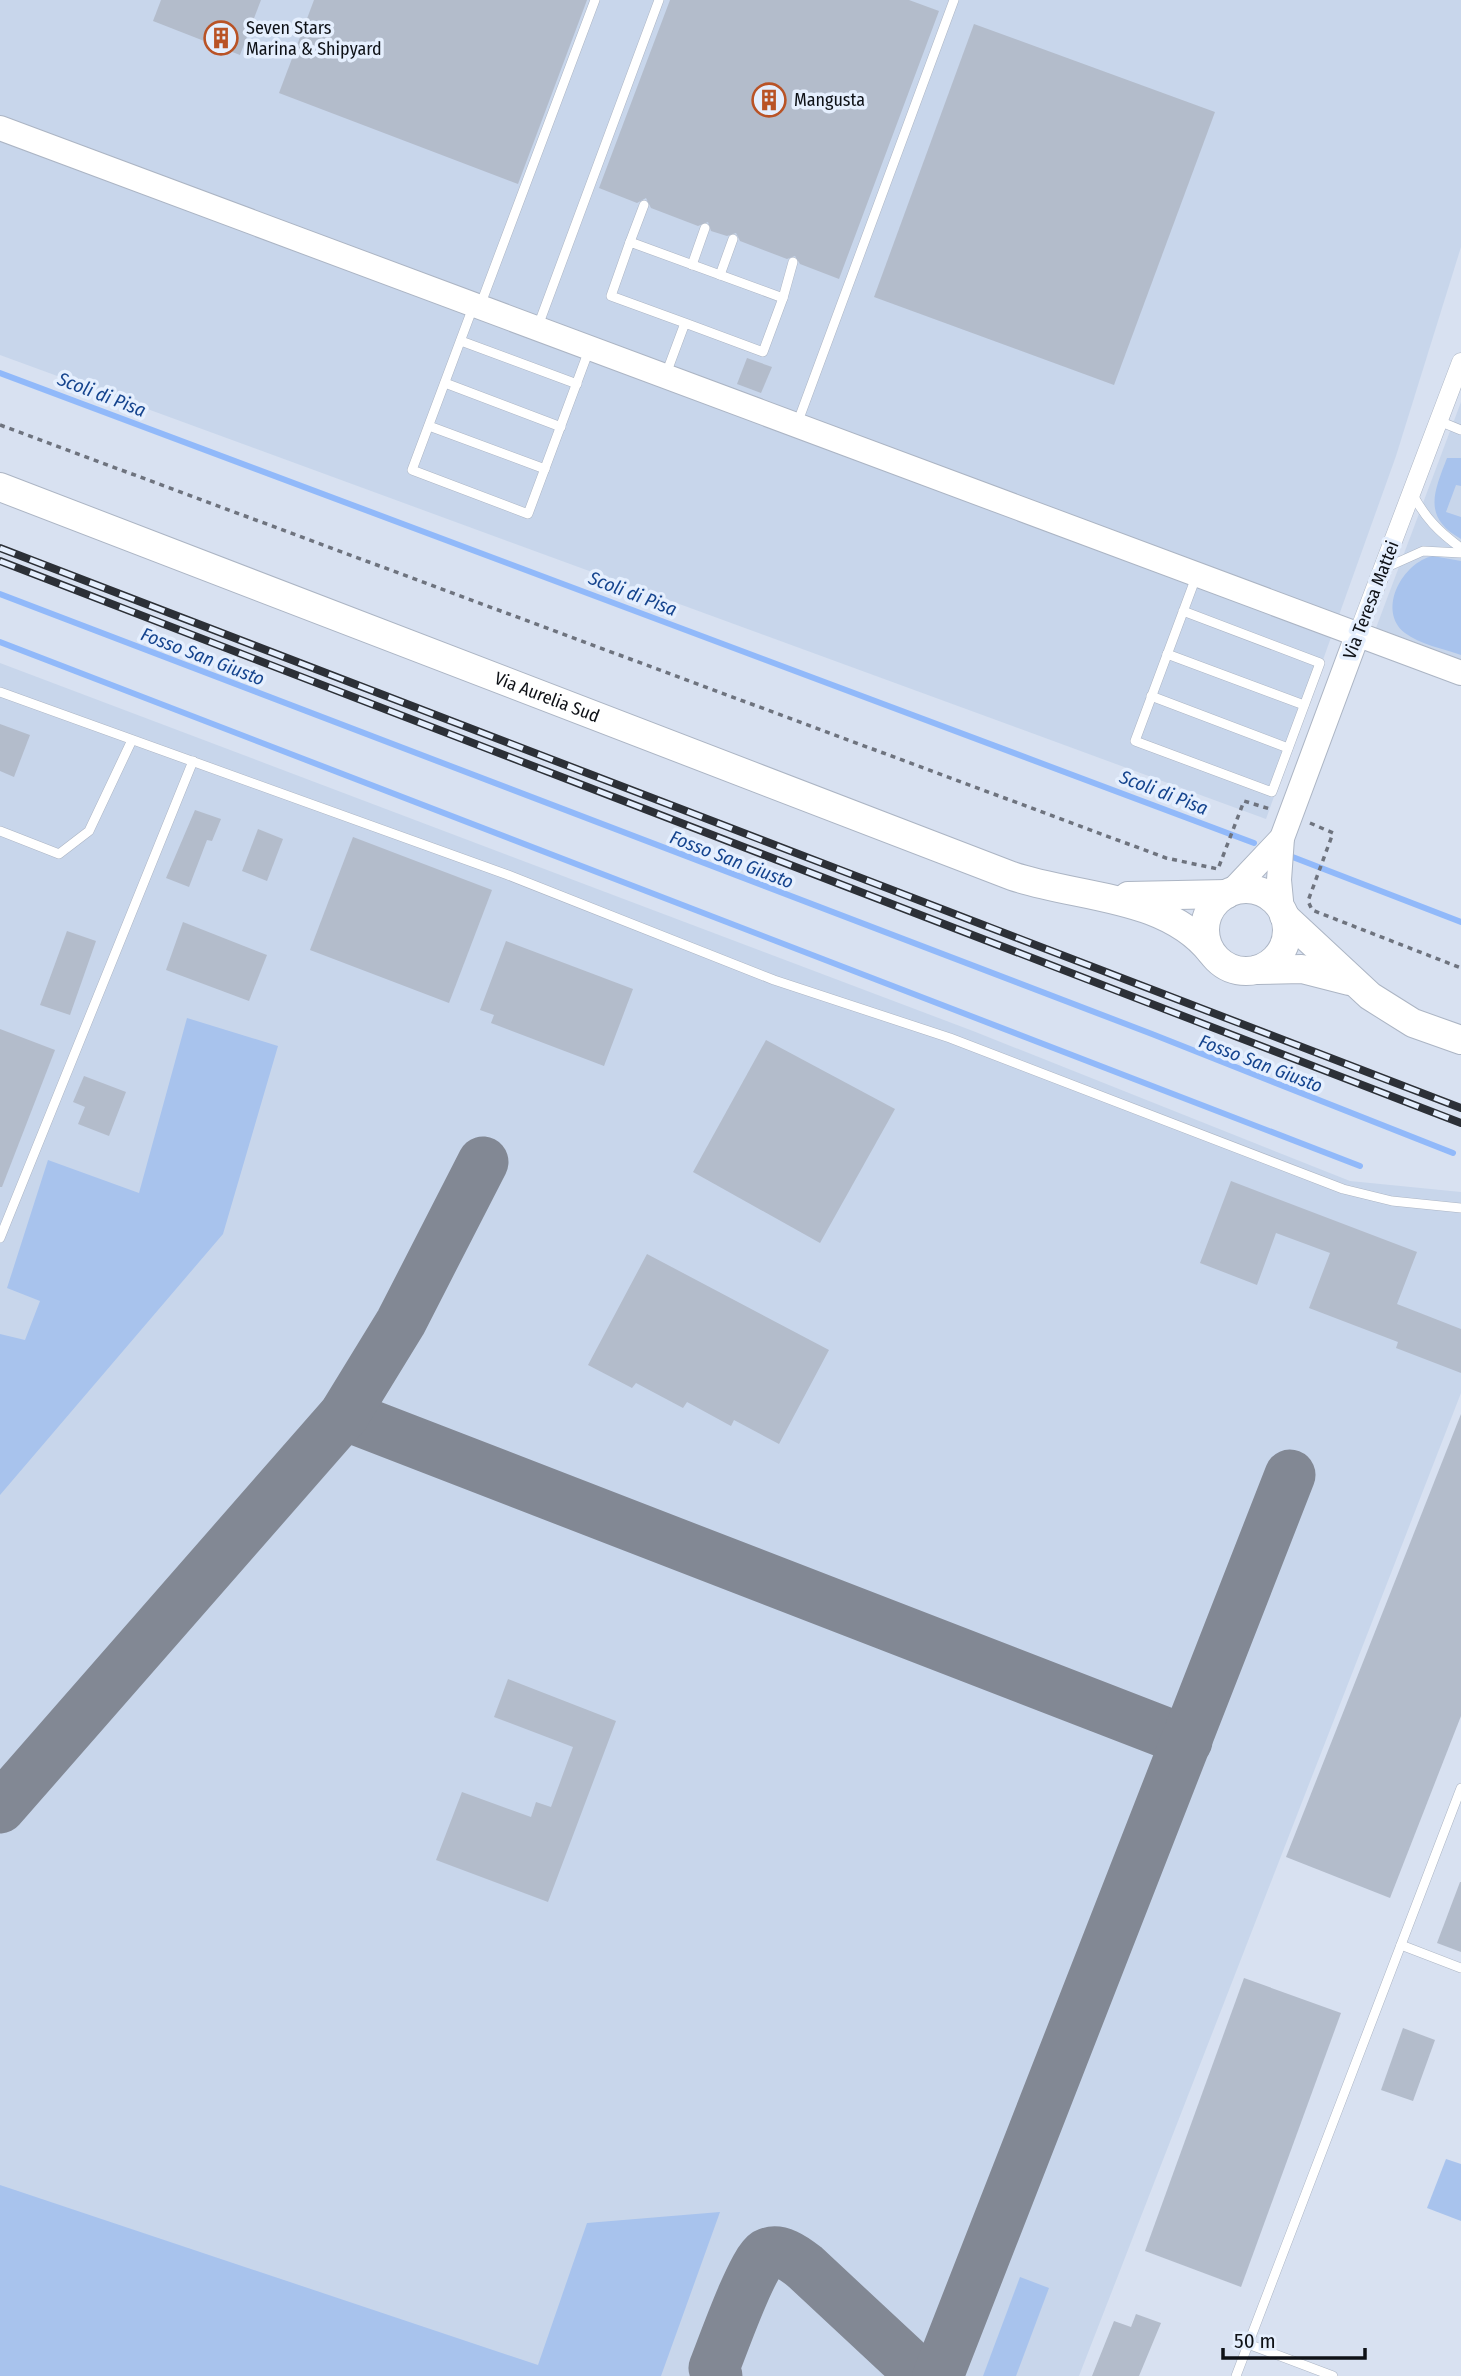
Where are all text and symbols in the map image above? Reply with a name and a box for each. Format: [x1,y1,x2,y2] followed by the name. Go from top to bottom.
[246,17,382,60] place label: Seven Stars Marina & Shipyard
[202,19,240,57] building icon: Seven Stars Marina & Shipyard
[750,81,788,119] building icon: Mangusta
[794,89,865,111] place label: Mangusta
[53,367,149,422] water label: Scoli di Pisa
[1338,538,1404,662] street label: Via Teresa Mattei
[584,566,680,621] water label: Scoli di Pisa
[138,622,268,691] water label: Fosso San Giusto
[491,667,603,727] street label: Via Aurelia Sud
[1115,765,1211,820] water label: Scoli di Pisa
[667,825,797,894] water label: Fosso San Giusto
[1196,1029,1326,1098] water label: Fosso San Giusto
[1223,2316,1365,2360] scale bar
[1234,2328,1276,2354] text: 50 m

